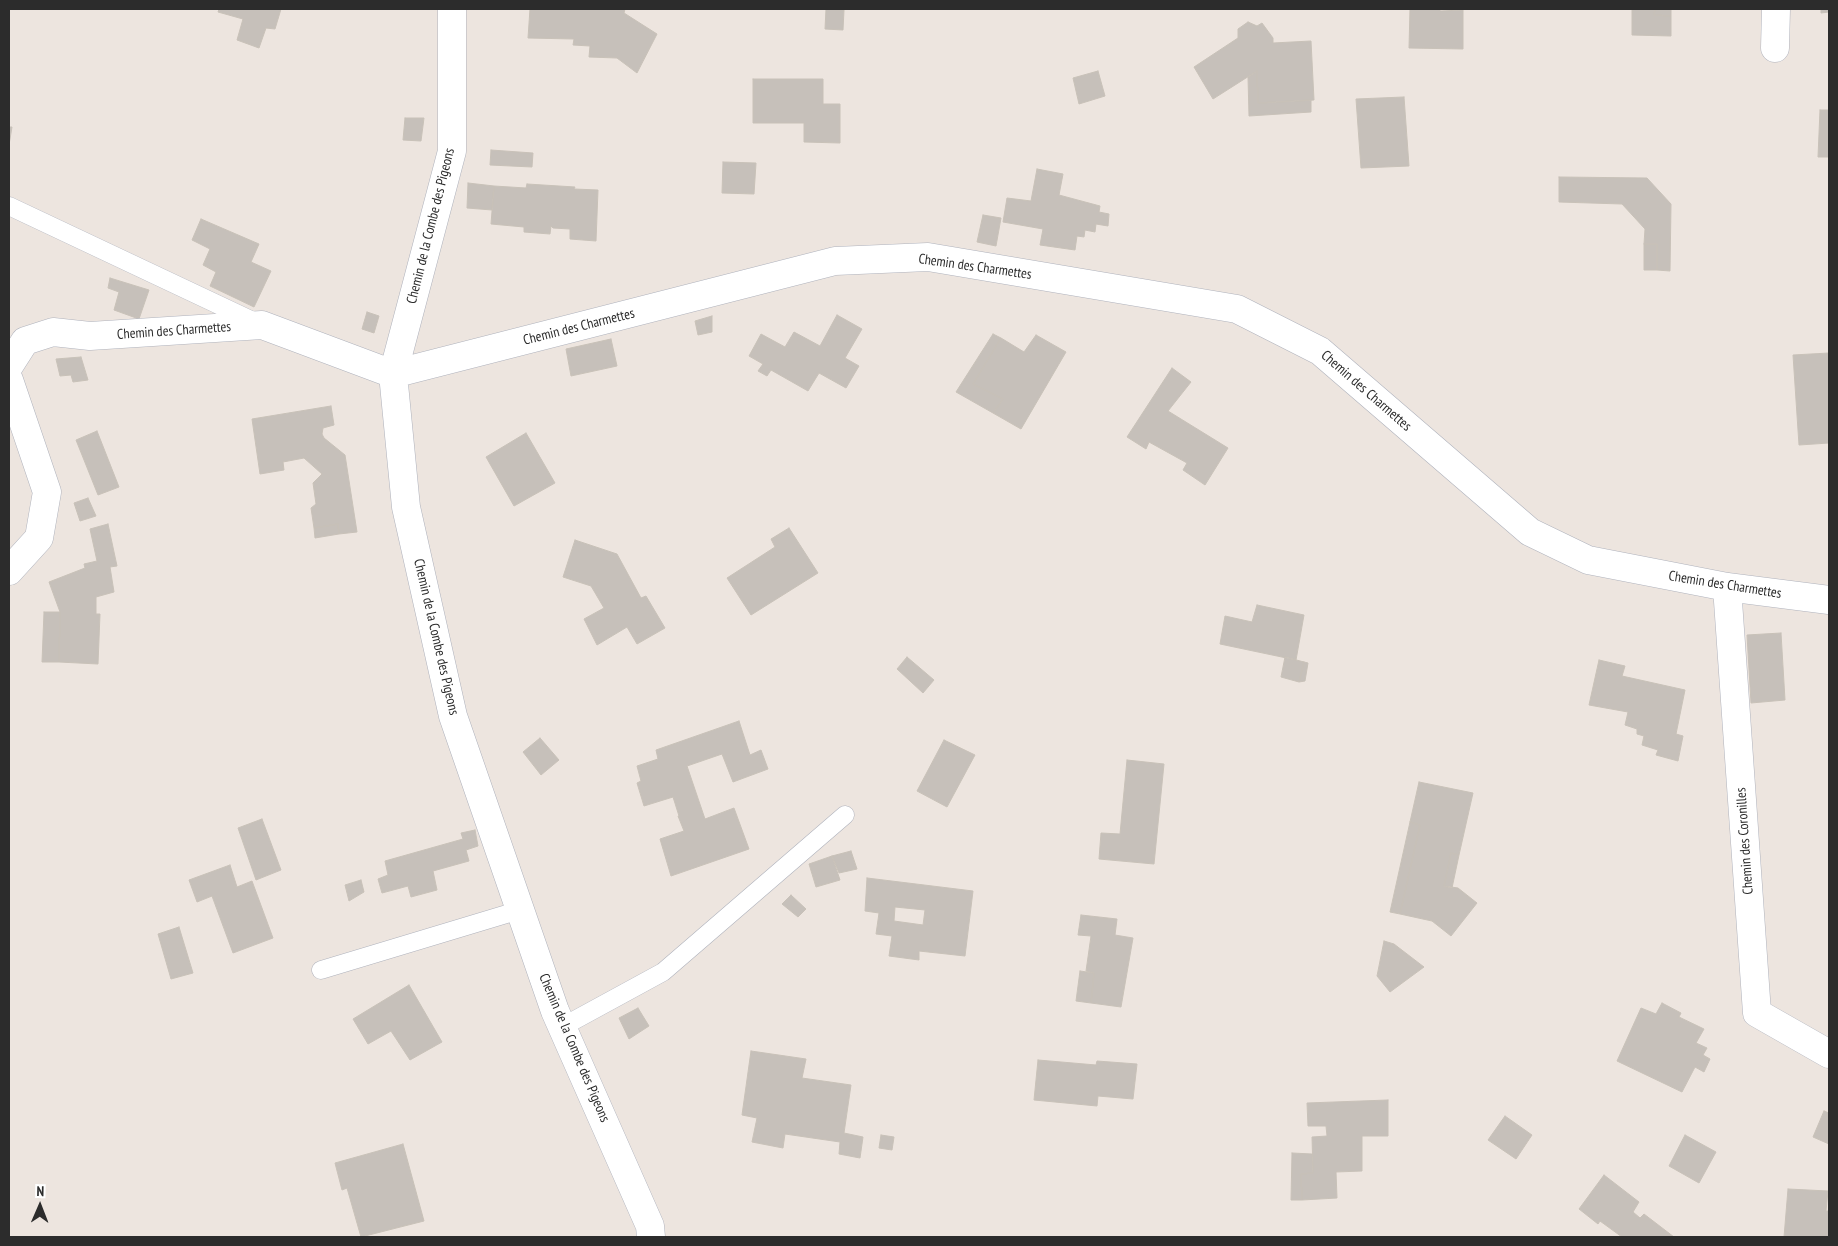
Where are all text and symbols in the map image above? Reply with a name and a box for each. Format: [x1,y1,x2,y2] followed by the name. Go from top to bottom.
[404,146,458,306] street label: Chemin de la Combe des Pigeons
[917,251,1033,283] street label: Chemin des Charmettes
[522,305,636,349] street label: Chemin des Charmettes
[116,319,232,343] street label: Chemin des Charmettes
[1317,347,1415,435] street label: Chemin des Charmettes
[410,557,462,717] street label: Chemin de la Combe des Pigeons
[1667,568,1783,602] street label: Chemin des Charmettes
[1733,787,1757,895] street label: Chemin des Coronilles
[535,971,613,1125] street label: Chemin de la Combe des Pigeons
[15,1181,65,1231] north arrow
[36,1182,44,1200] text: N

